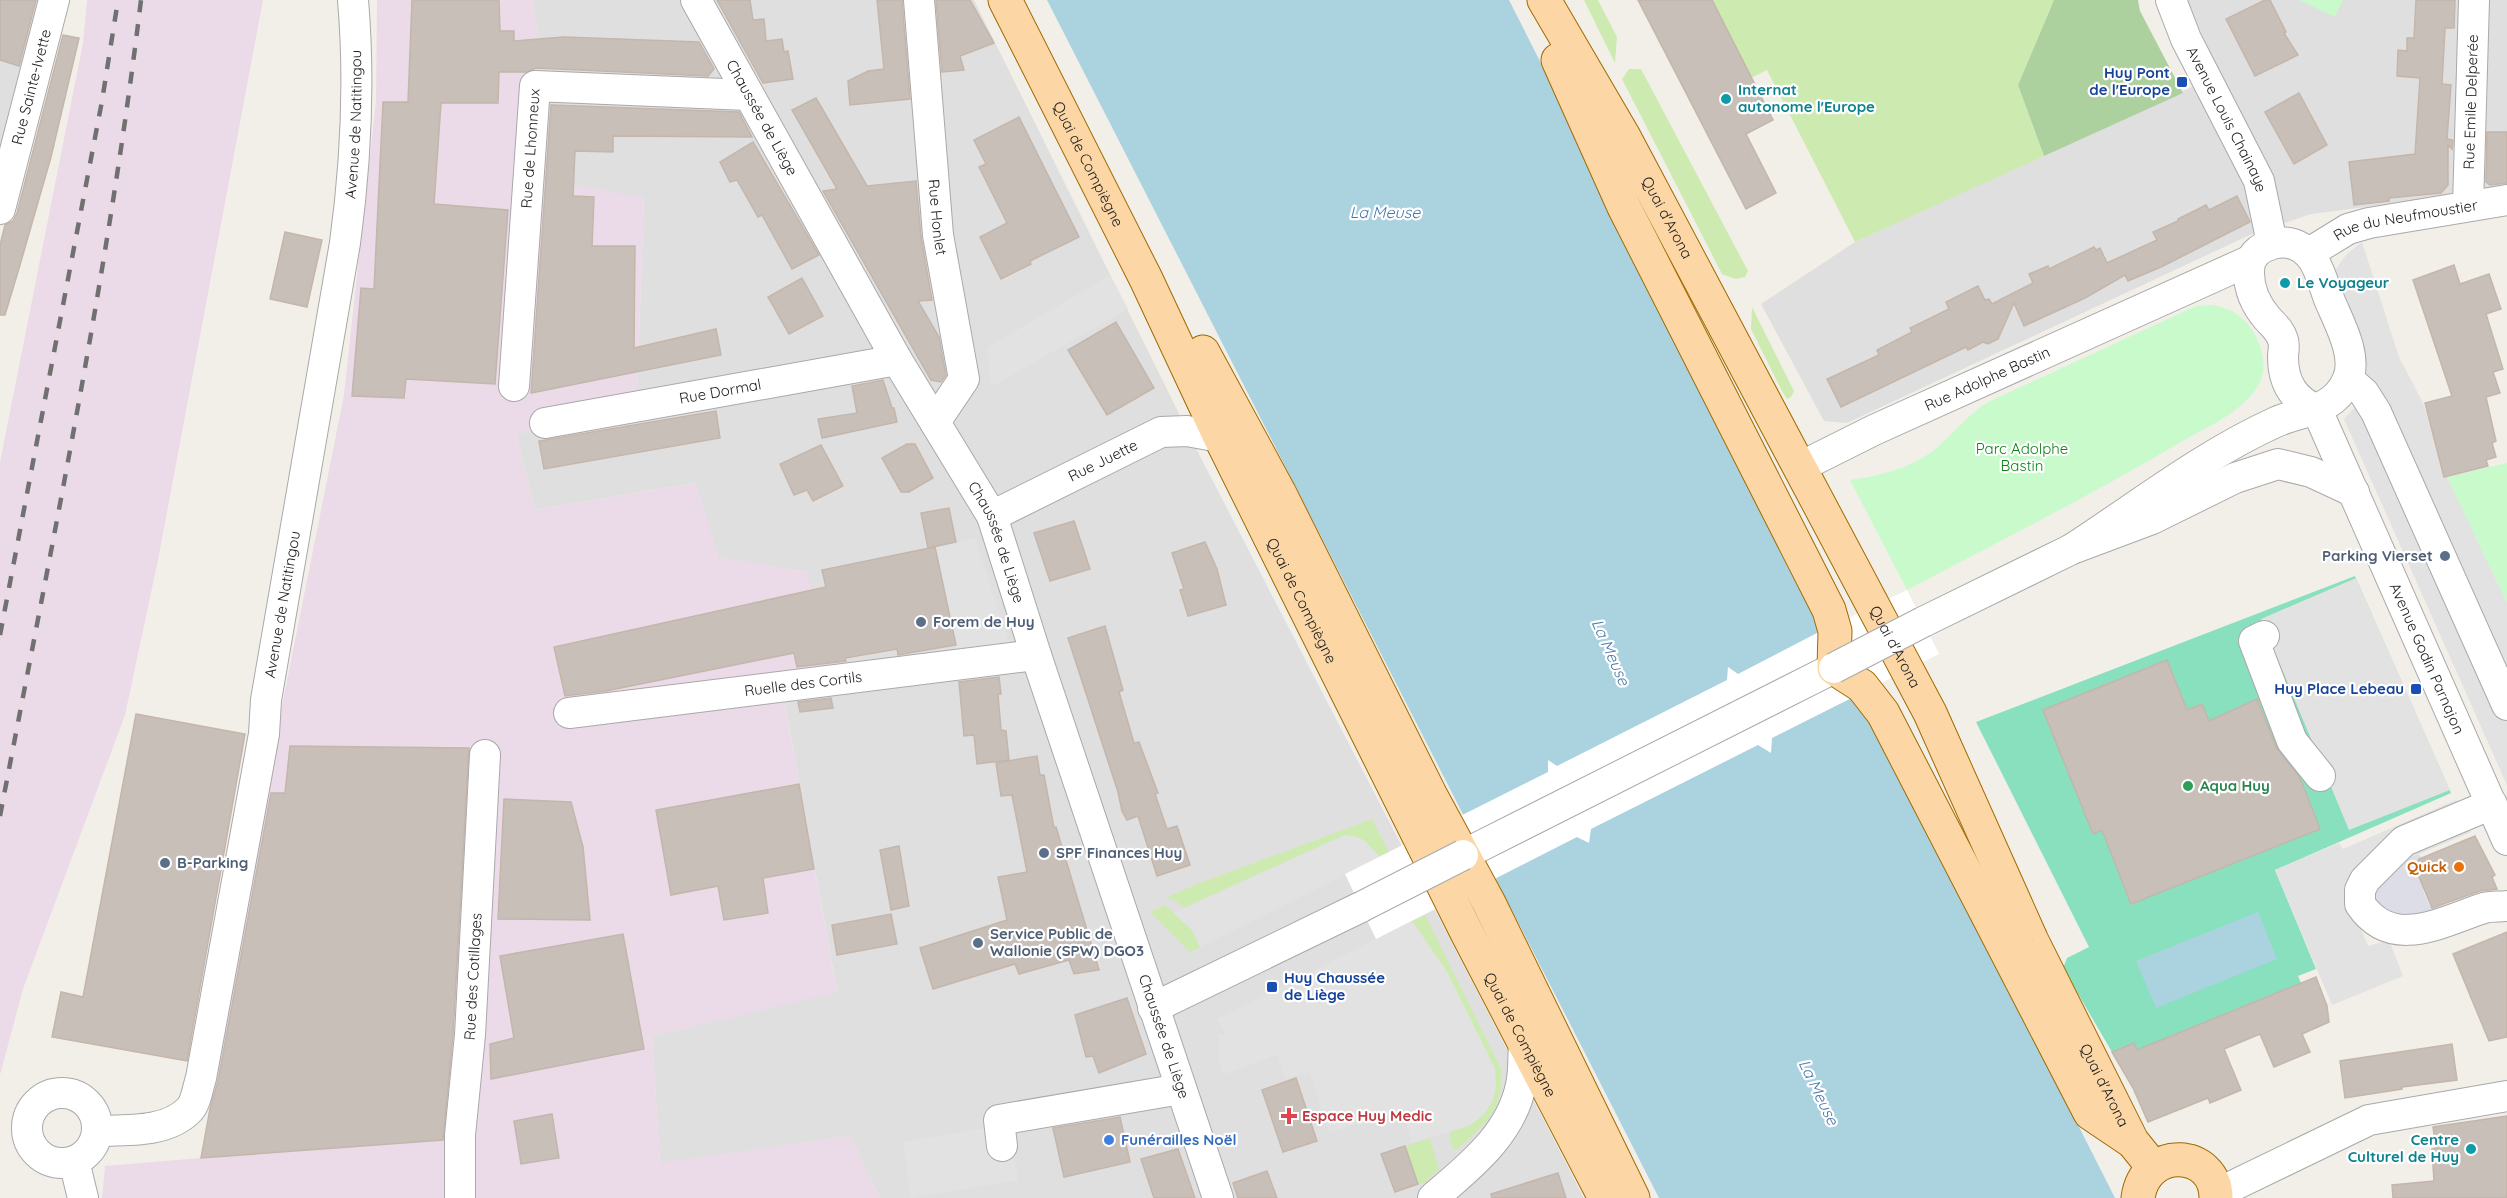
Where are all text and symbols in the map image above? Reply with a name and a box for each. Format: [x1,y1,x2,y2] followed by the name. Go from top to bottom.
[7,27,55,147] street label: Rue Sainte-Ivette
[2459,34,2482,170] street label: Rue Emile Delperée
[2182,43,2271,194] street label: Avenue Louis Chainaye
[340,50,365,200] street label: Avenue de Natitingou
[722,56,802,179] street label: Chaussée de Liège
[2089,63,2170,99] place label: Huy Pont de l'Europe
[2175,75,2189,89] marker: Huy Pont de l'Europe
[1738,80,1875,116] place label: Internat autonome l'Europe
[516,88,544,209] street label: Rue de Lhonneux
[1719,92,1733,106] marker: Internat autonome l'Europe
[1049,98,1128,230] street label: Quai de Compiègne
[1638,173,1697,262] street label: Quai d'Arona
[925,178,951,257] street label: Rue Honlet
[2330,195,2479,245] street label: Rue du Neufmoustier
[1350,202,1421,222] water label: La Meuse
[2297,273,2390,292] place label: Le Voyageur
[2278,276,2292,290] marker: Le Voyageur
[1921,342,2053,415] street label: Rue Adolphe Bastin
[678,374,763,408] street label: Rue Dormal
[1065,435,1141,486] street label: Rue Juette
[1976,439,2068,475] park label: Parc Adolphe Bastin
[964,478,1029,605] street label: Chaussée de Liège
[260,529,304,680] street label: Avenue de Natitingou
[1263,534,1341,667] street label: Quai de Compiègne
[2322,546,2433,565] place label: Parking Vierset
[2438,549,2452,563] marker: Parking Vierset
[2386,580,2469,737] street label: Avenue Godin Parnajon
[1866,602,1925,691] street label: Quai d'Arona
[933,612,1035,631] place label: Forem de Huy
[914,615,928,629] marker: Forem de Huy
[1588,616,1635,689] water label: La Meuse
[743,667,863,700] street label: Ruelle des Cortils
[2274,679,2404,698] place label: Huy Place Lebeau
[2409,682,2423,696] marker: Huy Place Lebeau
[2200,776,2270,795] place label: Aqua Huy
[2181,779,2195,793] marker: Aqua Huy
[1056,843,1182,862] place label: SPF Finances Huy
[1037,846,1051,860] marker: SPF Finances Huy
[177,853,248,872] place label: B-Parking
[158,856,172,870] marker: B-Parking
[2407,857,2447,876] place label: Quick
[2452,860,2466,874] marker: Quick
[460,912,486,1041] street label: Rue des Cotillages
[990,924,1144,960] place label: Service Public de Wallonie (SPW) DGO3
[971,936,985,950] marker: Service Public de Wallonie (SPW) DGO3
[1284,968,1385,1004] place label: Huy Chaussée de Liège
[1480,969,1561,1100] street label: Quai de Compiègne
[1135,972,1194,1101] street label: Chaussée de Liège
[1265,980,1279,994] marker: Huy Chaussée de Liège
[2076,1040,2133,1130] street label: Quai d'Arona
[1795,1056,1844,1129] water label: La Meuse
[1302,1106,1432,1125] place label: Espace Huy Medic
[1280,1107,1298,1125] marker: Espace Huy Medic
[1121,1130,1237,1149] place label: Funérailles Noël
[2348,1130,2459,1166] place label: Centre Culturel de Huy
[1102,1133,1116,1147] marker: Funérailles Noël
[2464,1142,2478,1156] marker: Centre Culturel de Huy

